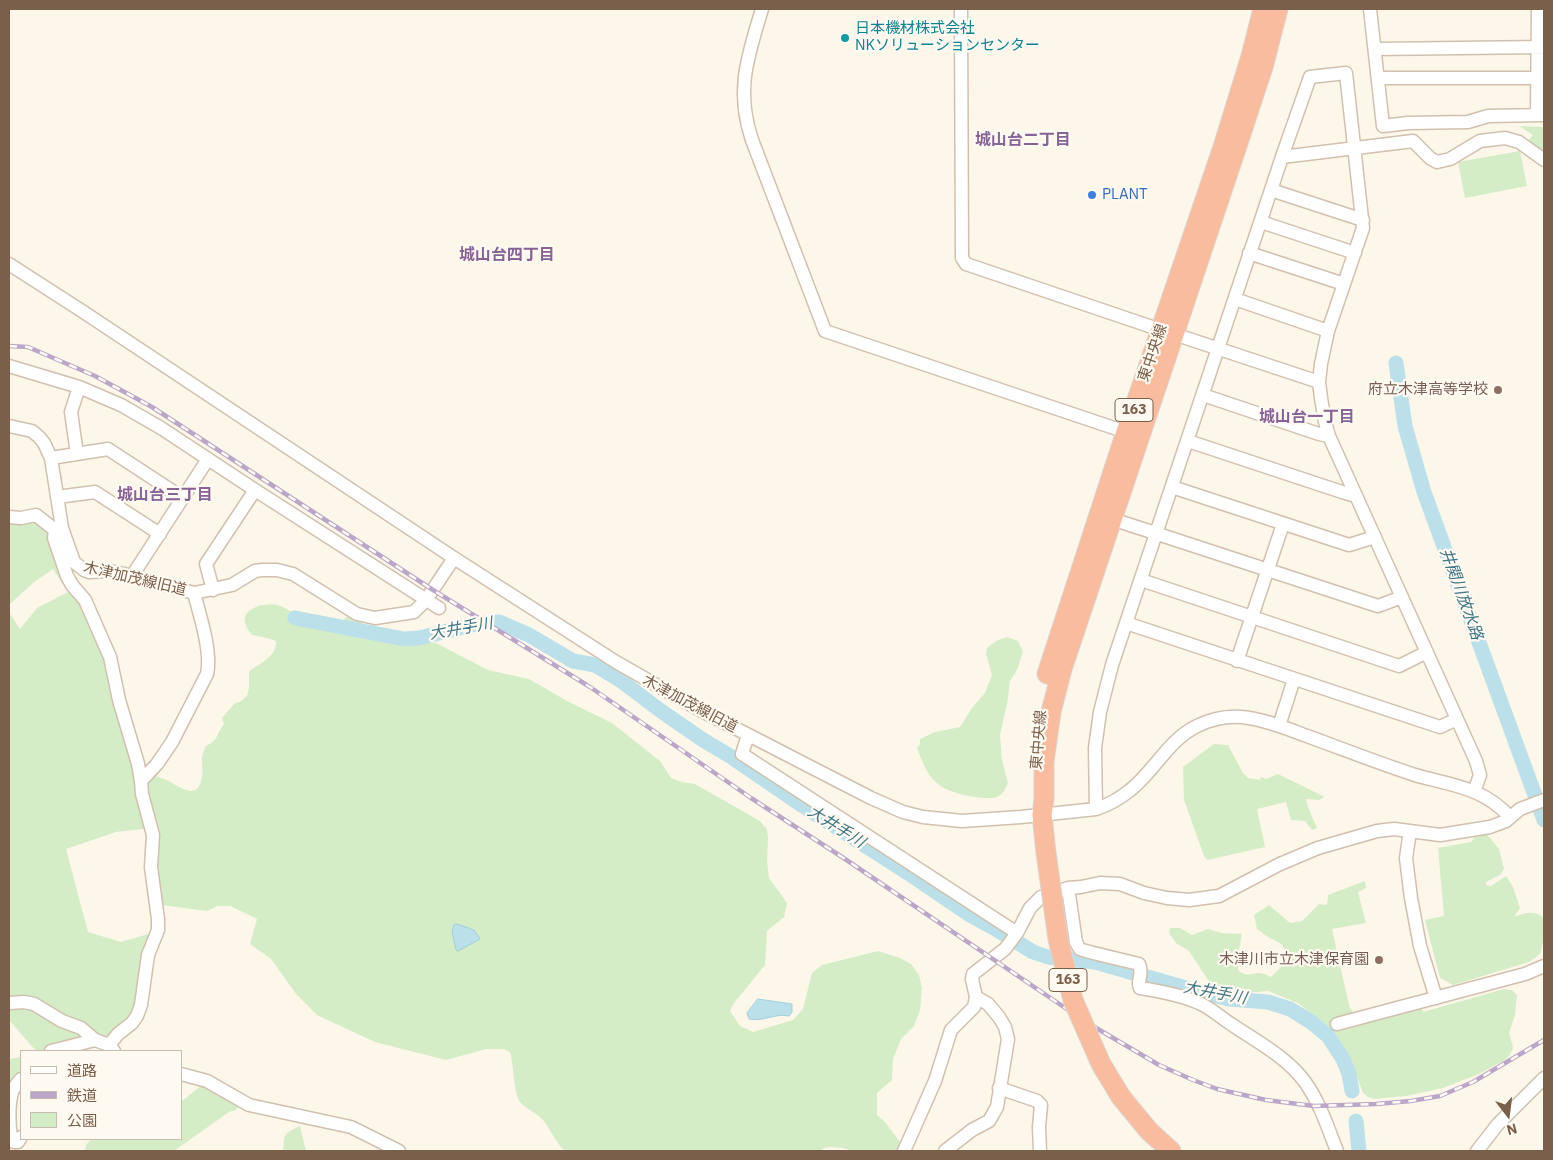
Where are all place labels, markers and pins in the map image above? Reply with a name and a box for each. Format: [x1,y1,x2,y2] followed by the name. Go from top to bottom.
[855,20,1040,55] place label: 日本機材株式会社 NKソリューションセンター
[839,32,851,44] marker: 日本機材株式会社 NKソリューションセンター
[1102,186,1148,204] place label: PLANT
[1086,189,1098,201] marker: PLANT
[1368,381,1488,399] place label: 府立木津高等学校
[1492,384,1504,396] marker: 府立木津高等学校
[1219,951,1369,969] place label: 木津川市立木津保育園
[1373,954,1385,966] marker: 木津川市立木津保育園

